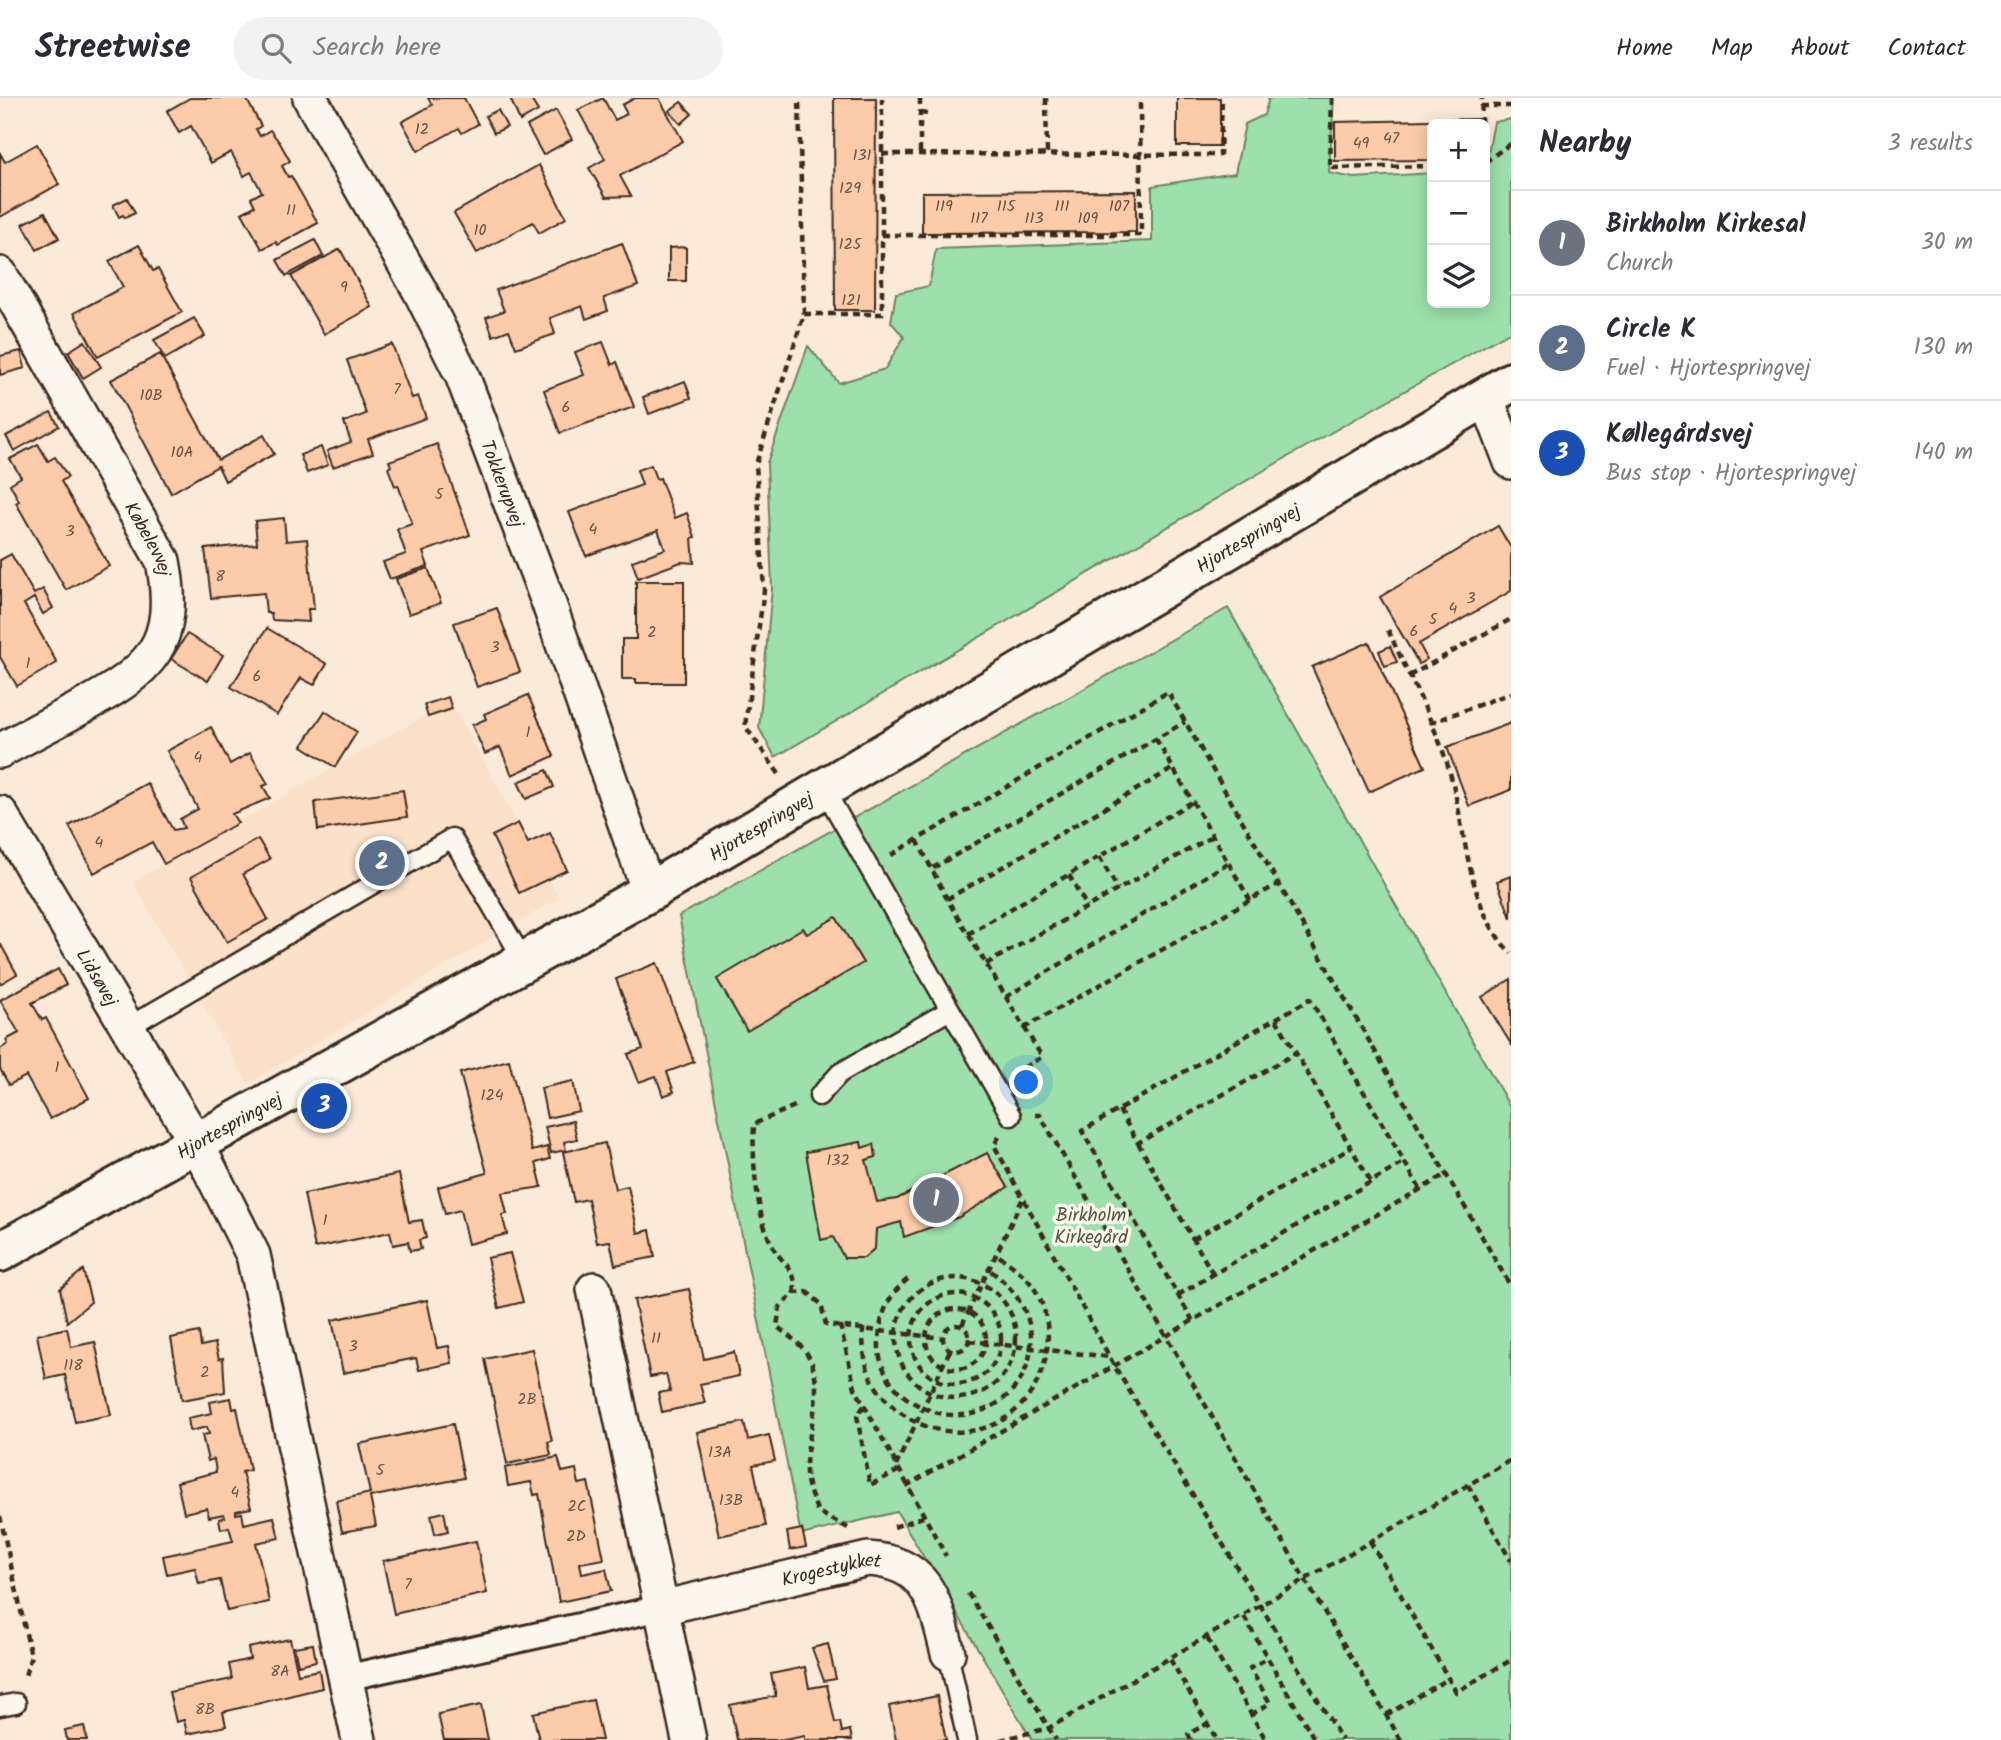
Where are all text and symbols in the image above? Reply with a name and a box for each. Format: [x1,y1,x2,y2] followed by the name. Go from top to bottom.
[233,17,723,80] search box
[35,22,191,75] text: Streetwise
[313,27,441,69] text: Search here
[257,29,295,67] icon: search
[1616,29,1673,68] text: Home
[1711,29,1753,68] text: Map
[1791,29,1849,68] text: About
[1887,29,1966,68] text: Contact
[415,117,429,142] house number: 12
[1427,119,1490,308] map controls
[1427,119,1490,182] button: +
[1539,120,1631,168] text: Nearby
[1383,126,1400,151] house number: 47
[1887,126,1973,162] text: 3 results
[1353,131,1370,156] house number: 49
[852,143,872,168] house number: 131
[839,176,861,201] house number: 129
[1427,182,1490,245] button: −
[935,194,953,219] house number: 119
[997,194,1017,219] house number: 115
[1054,194,1070,219] house number: 111
[1109,194,1130,219] house number: 107
[286,198,296,223] house number: 11
[1606,204,1806,246] text: Birkholm Kirkesal
[970,206,988,231] house number: 117
[1024,206,1044,231] house number: 113
[1078,206,1099,231] house number: 109
[473,218,487,243] house number: 10
[1559,225,1565,261] text: 1
[1921,225,1973,261] text: 30 m
[839,232,863,257] house number: 125
[1427,245,1490,308] button: layers
[1606,246,1673,282] text: Church
[340,275,348,300] house number: 9
[841,288,861,313] house number: 121
[1606,309,1696,351] text: Circle K
[1555,330,1569,366] text: 2
[1914,330,1973,366] text: 130 m
[1606,351,1810,387] text: Fuel · Hjortespringvej
[393,377,401,402] house number: 7
[139,383,163,408] house number: 10B
[562,395,570,420] house number: 6
[1606,414,1752,456] text: Køllegårdsvej
[1556,435,1568,471] text: 3
[1914,435,1973,471] text: 140 m
[471,436,532,533] street label: Tokkerupvej
[171,440,194,465] house number: 10A
[1606,456,1856,492] text: Bus stop · Hjortespringvej
[435,482,445,507] house number: 5
[1191,496,1308,582] street label: Hjortespringvej
[115,497,178,579] street label: Købelevvej
[589,517,598,542] house number: 4
[65,519,75,544] house number: 3
[215,564,225,589] house number: 8
[1466,586,1476,611] house number: 3
[1449,596,1458,621] house number: 4
[1429,607,1439,632] house number: 5
[1410,619,1418,644] house number: 6
[647,620,657,645] house number: 2
[490,635,500,660] house number: 3
[25,651,31,676] house number: 1
[253,664,261,689] house number: 6
[525,720,531,745] house number: 1
[194,745,203,770] house number: 4
[704,784,821,870] street label: Hjortespringvej
[95,830,104,855] house number: 4
[359,837,405,889] pin: 2
[67,944,126,1014] street label: Lidsøvej
[54,1055,60,1080] house number: 1
[1009,1065,1043,1099] your location
[301,1080,347,1132] pin: 3
[480,1083,504,1108] house number: 124
[172,1085,290,1168] street label: Hjortespringvej
[826,1148,850,1173] house number: 132
[913,1174,959,1226] pin: 1
[1054,1201,1128,1253] park label: Birkholm Kirkegård
[322,1208,328,1233] house number: 1
[651,1326,661,1351] house number: 11
[348,1334,358,1359] house number: 3
[63,1353,83,1378] house number: 118
[200,1360,210,1385] house number: 2
[517,1387,537,1412] house number: 2B
[708,1440,732,1465] house number: 13A
[376,1458,386,1483] house number: 5
[231,1480,240,1505] house number: 4
[719,1488,743,1513] house number: 13B
[568,1494,586,1519] house number: 2C
[566,1524,586,1549] house number: 2D
[779,1546,884,1596] street label: Krogestykket
[404,1572,412,1597] house number: 7
[270,1659,290,1684] house number: 8A
[195,1697,215,1722] house number: 8B

